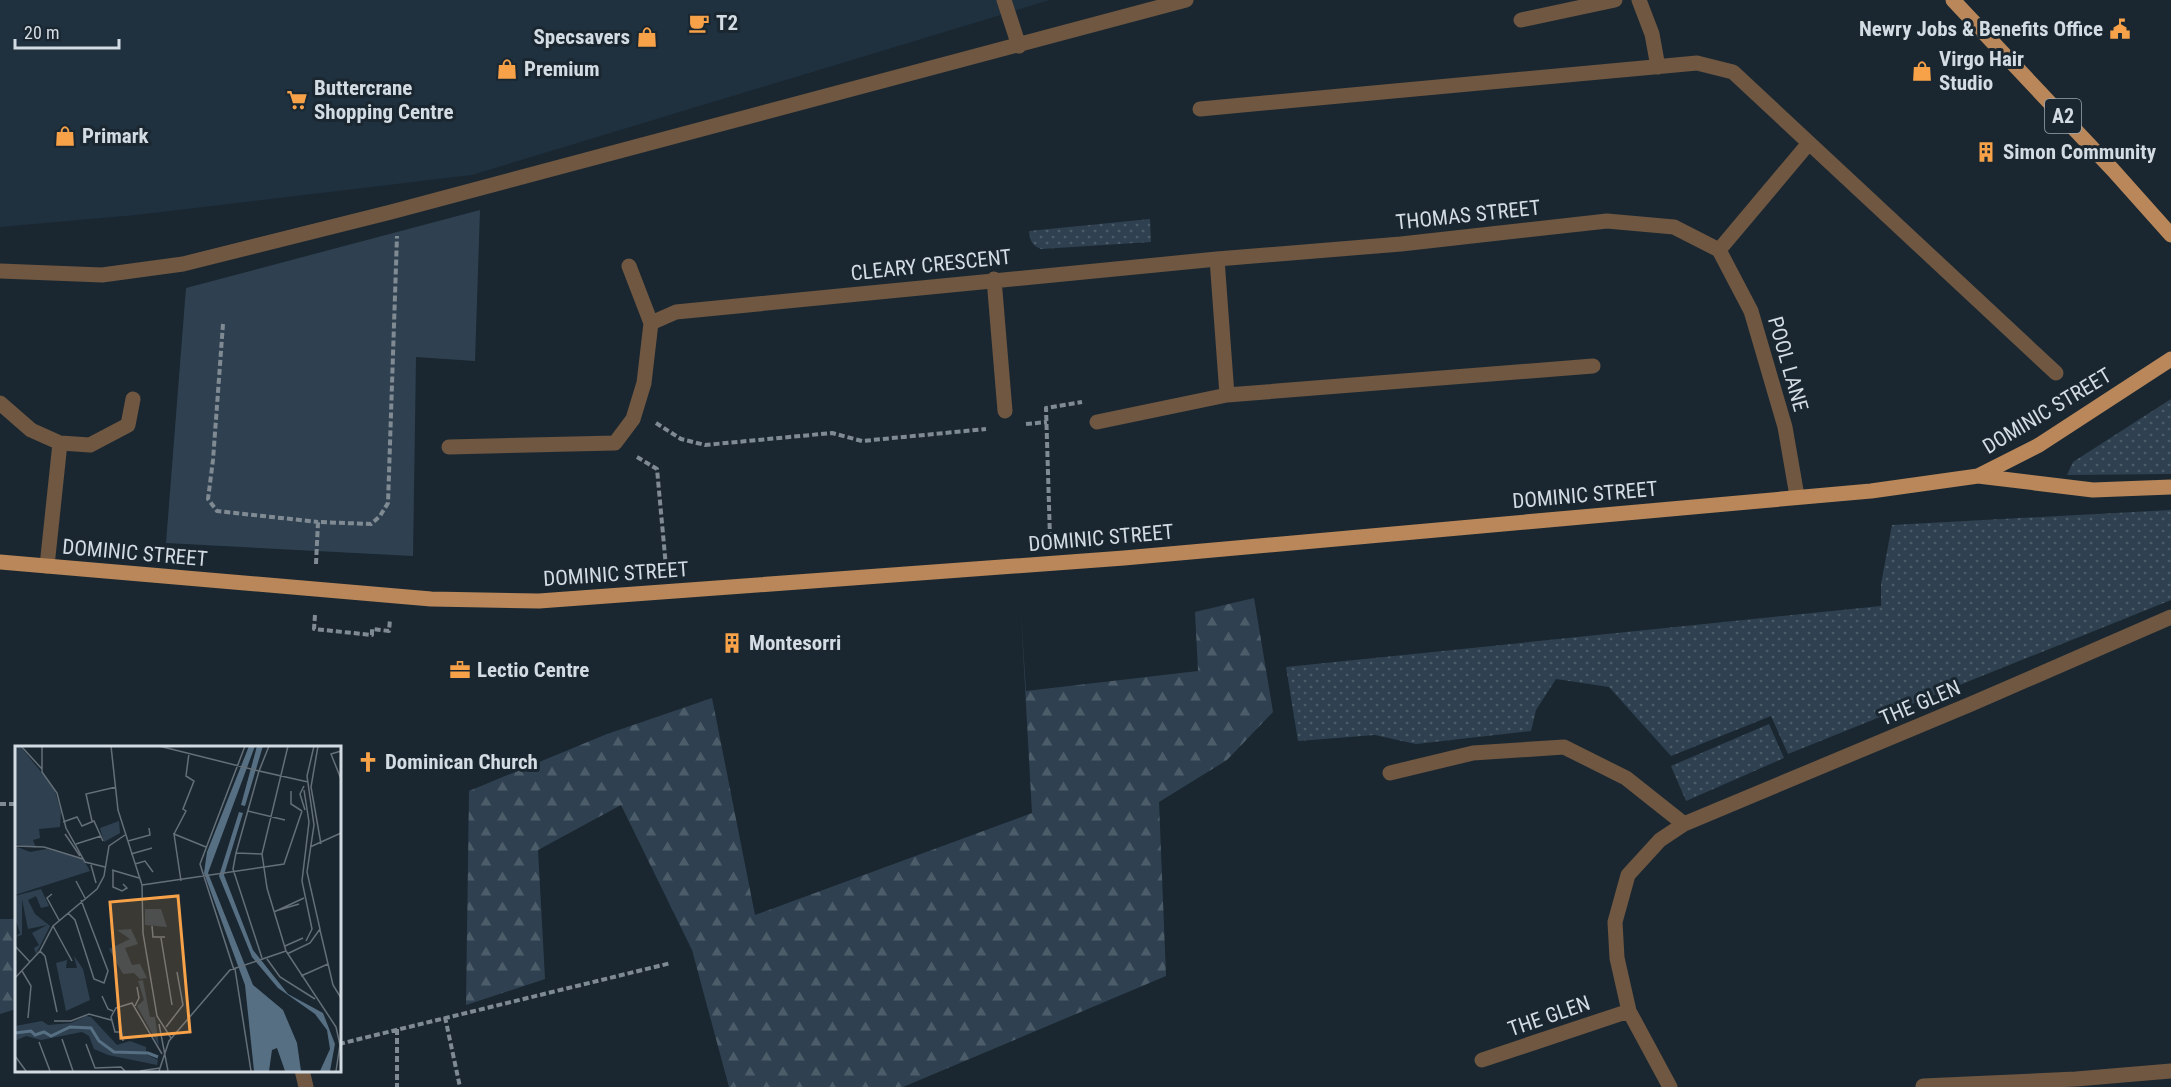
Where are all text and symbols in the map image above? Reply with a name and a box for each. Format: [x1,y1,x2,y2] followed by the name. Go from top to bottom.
[687,11,711,35] cafe icon: T2
[716,11,738,35] place label: T2
[15,12,118,50] scale bar
[1859,17,2103,41] place label: Newry Jobs & Benefits Office
[2108,17,2132,41] public building icon: Newry Jobs & Benefits Office
[24,22,59,43] text: 20 m
[533,25,630,49] place label: Specsavers
[635,25,659,49] shop icon: Specsavers
[1939,47,2024,95] place label: Virgo Hair Studio
[495,57,519,81] shop icon: Premium
[524,57,600,81] place label: Premium
[1910,59,1934,83] shop icon: Virgo Hair Studio
[314,76,454,124] place label: Buttercrane Shopping Centre
[285,88,309,112] supermarket icon: Buttercrane Shopping Centre
[2045,99,2081,133] road number: A2
[53,124,77,148] shop icon: Primark
[82,124,150,148] place label: Primark
[1974,140,1998,164] building icon: Simon Community
[2003,140,2157,164] place label: Simon Community
[1394,195,1542,235] street label: THOMAS STREET
[850,245,1013,285] street label: CLEARY CRESCENT
[1763,314,1813,414] street label: POOL LANE
[1978,363,2116,459] street label: DOMINIC STREET
[1511,477,1659,513] street label: DOMINIC STREET
[1027,520,1175,556] street label: DOMINIC STREET
[61,535,209,571] street label: DOMINIC STREET
[542,557,690,591] street label: DOMINIC STREET
[720,631,744,655] building icon: Montesorri
[749,631,841,655] place label: Montesorri
[448,658,472,682] office icon: Lectio Centre
[477,658,589,682] place label: Lectio Centre
[1876,675,1964,731] street label: THE GLEN
[15,746,340,1072] inset map
[356,750,380,774] church icon: Dominican Church
[385,750,538,774] place label: Dominican Church
[1505,991,1593,1041] street label: THE GLEN

